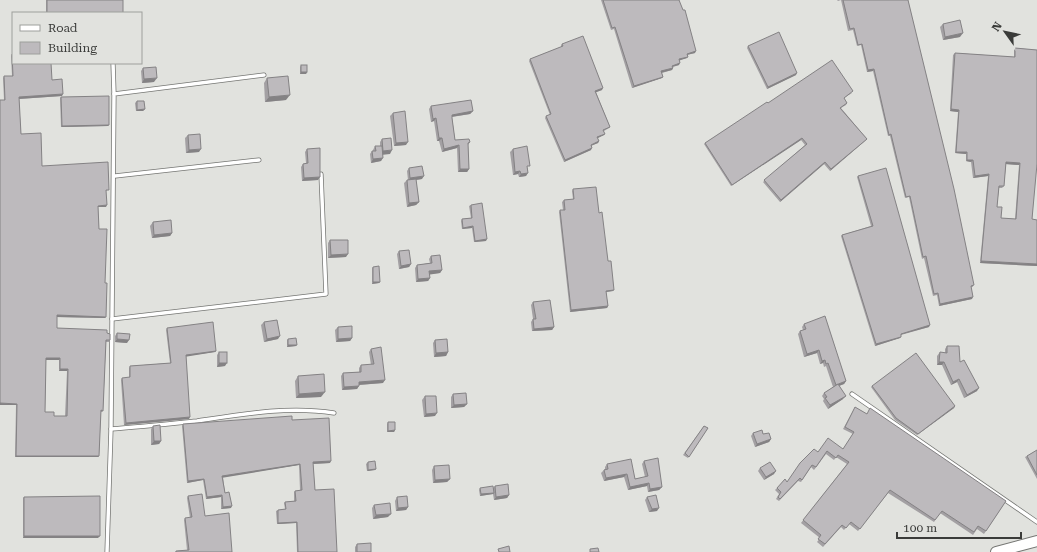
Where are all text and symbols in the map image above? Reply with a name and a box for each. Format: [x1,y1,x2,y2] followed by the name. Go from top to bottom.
[12,12,142,64] legend
[985,12,1025,52] north arrow
[989,19,1005,34] text: N
[48,21,78,35] text: Road
[48,41,97,55] text: Building
[897,514,1021,540] scale bar
[903,521,937,535] text: 100 m

